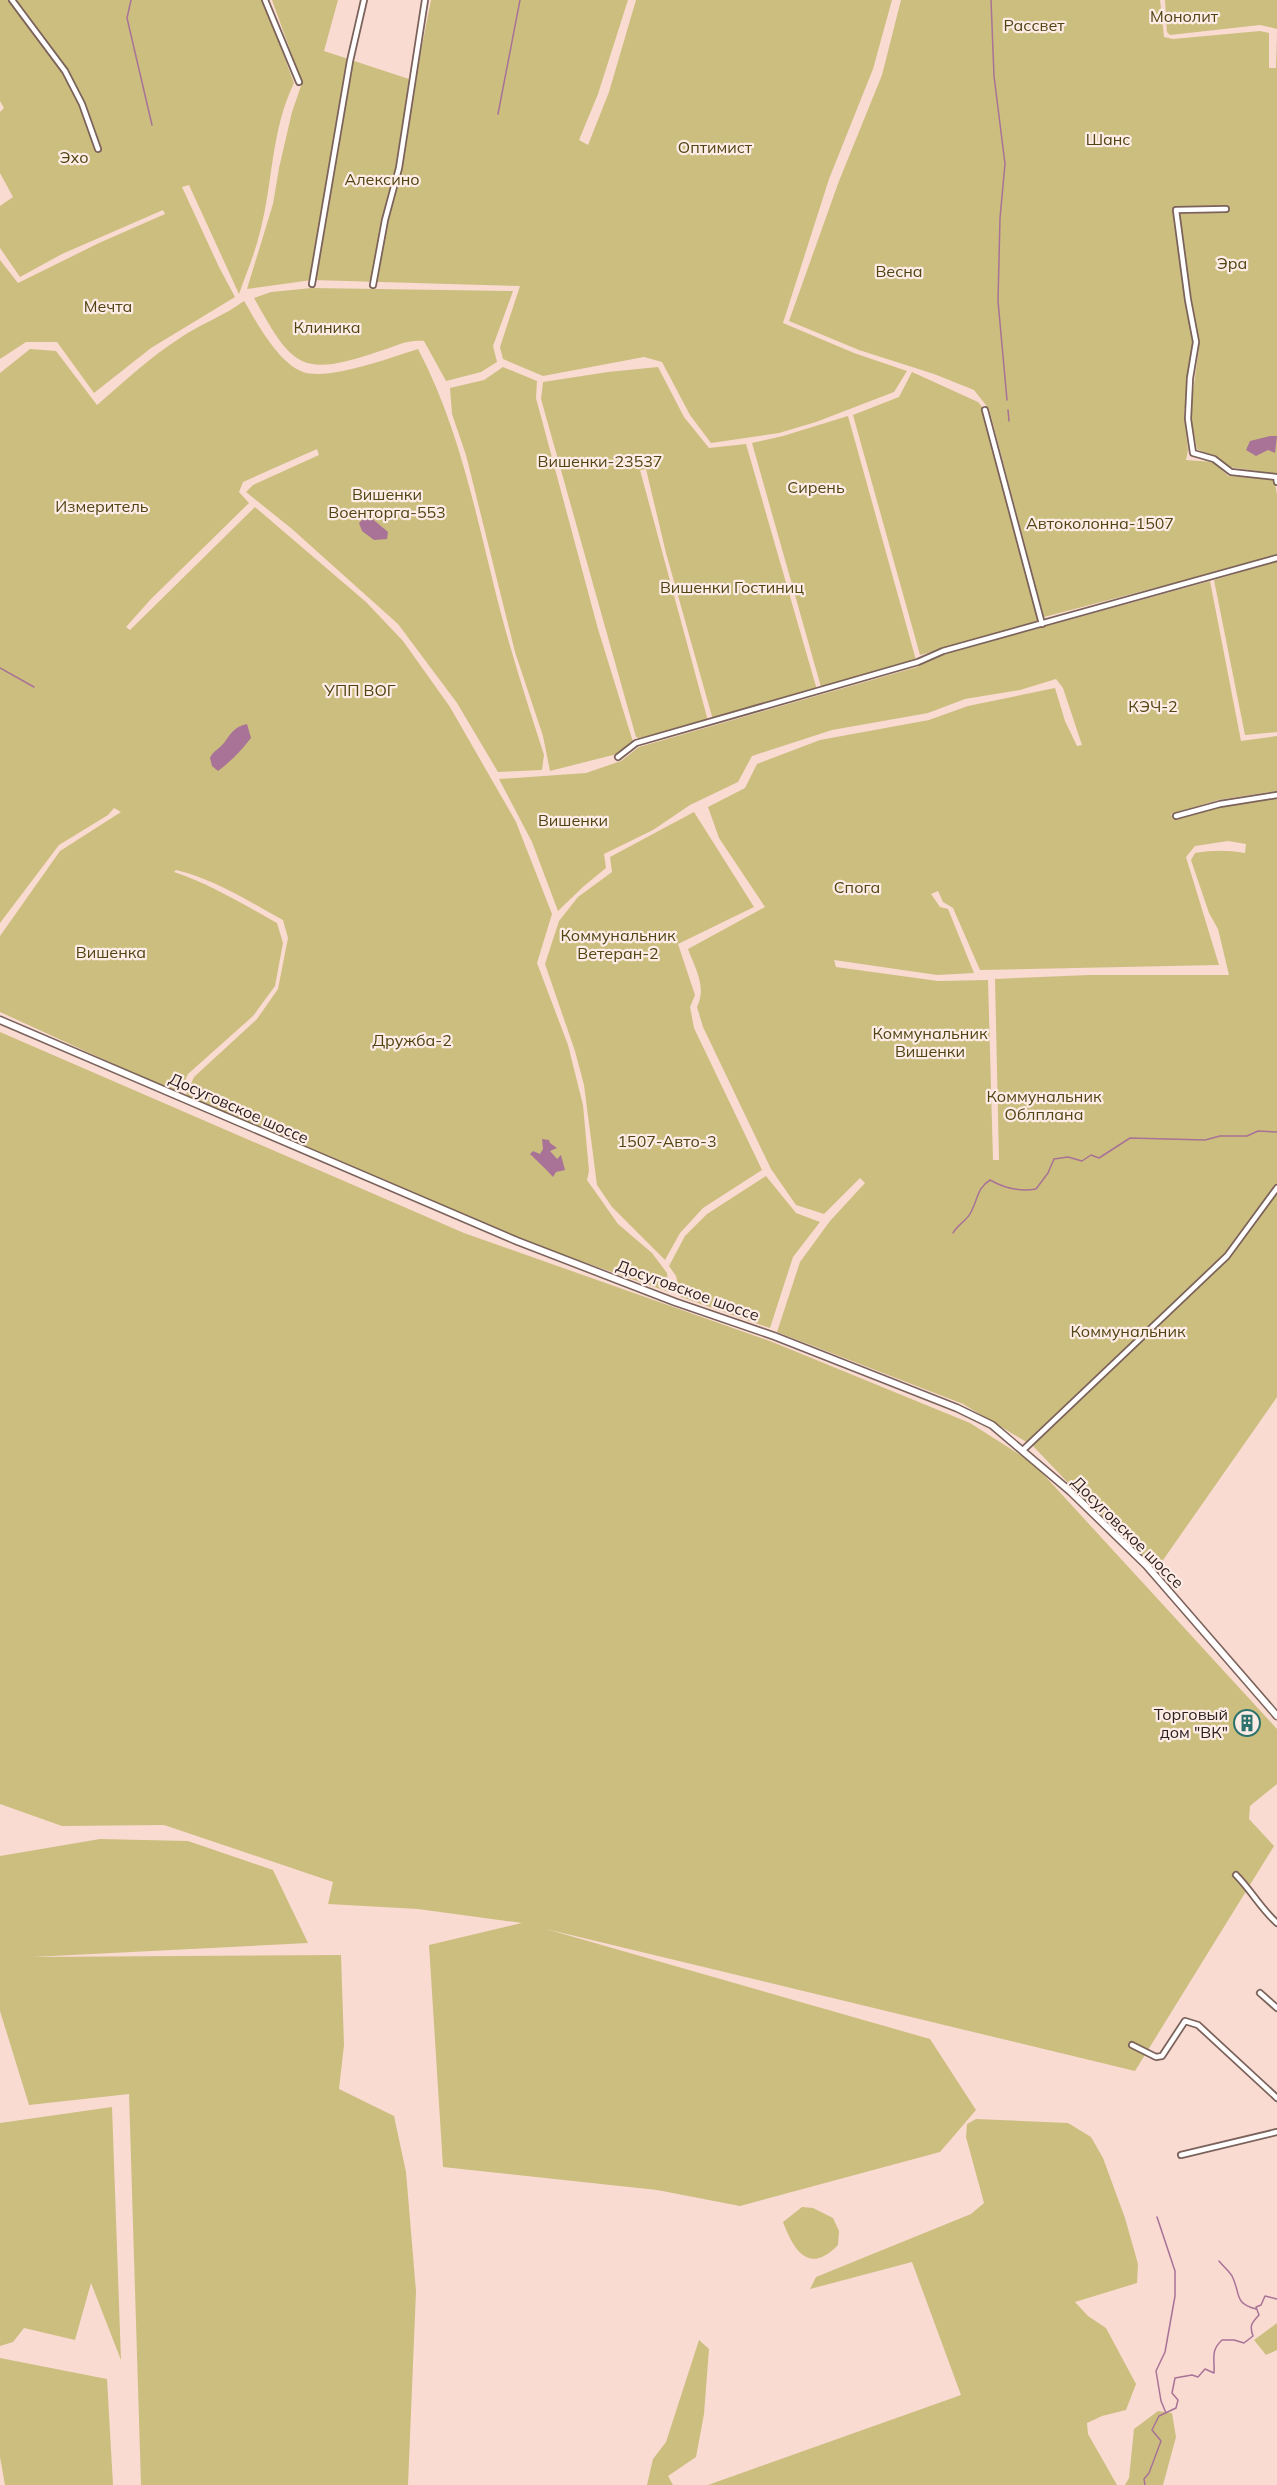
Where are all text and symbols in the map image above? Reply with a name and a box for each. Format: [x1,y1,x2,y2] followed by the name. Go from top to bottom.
[1150,6,1219,26] park label: Монолит
[1003,15,1065,35] park label: Рассвет
[1086,129,1130,149] park label: Шанс
[678,137,753,157] park label: Оптимист
[60,147,88,167] park label: Эхо
[344,169,420,189] park label: Алексино
[1217,253,1247,273] park label: Эра
[875,261,923,281] park label: Весна
[84,296,132,316] park label: Мечта
[294,317,360,337] park label: Клиника
[538,451,662,471] park label: Вишенки-23537
[787,477,845,497] park label: Сирень
[328,484,446,522] park label: Вишенки Военторга-553
[55,496,149,516] park label: Измеритель
[1026,513,1174,533] park label: Автоколонна-1507
[660,577,804,597] park label: Вишенки Гостиниц
[323,680,396,700] park label: УПП ВОГ
[1128,696,1178,716] park label: КЭЧ-2
[538,810,608,830] park label: Вишенки
[834,877,880,897] park label: Спога
[560,925,676,963] park label: Коммунальник Ветеран-2
[76,942,146,962] park label: Вишенка
[872,1023,988,1061] park label: Коммунальник Вишенки
[372,1030,452,1050] park label: Дружба-2
[166,1068,312,1148] street label: Досуговское шоссе
[986,1086,1102,1124] park label: Коммунальник Облплана
[617,1131,717,1151] park label: 1507-Авто-3
[614,1255,762,1325] street label: Досуговское шоссе
[1070,1321,1186,1341] park label: Коммунальник
[1068,1472,1188,1592] street label: Досуговское шоссе
[1154,1704,1228,1742] place label: Торговый дом "ВК"
[1232,1708,1262,1738] building icon: Торговый дом "ВК"

